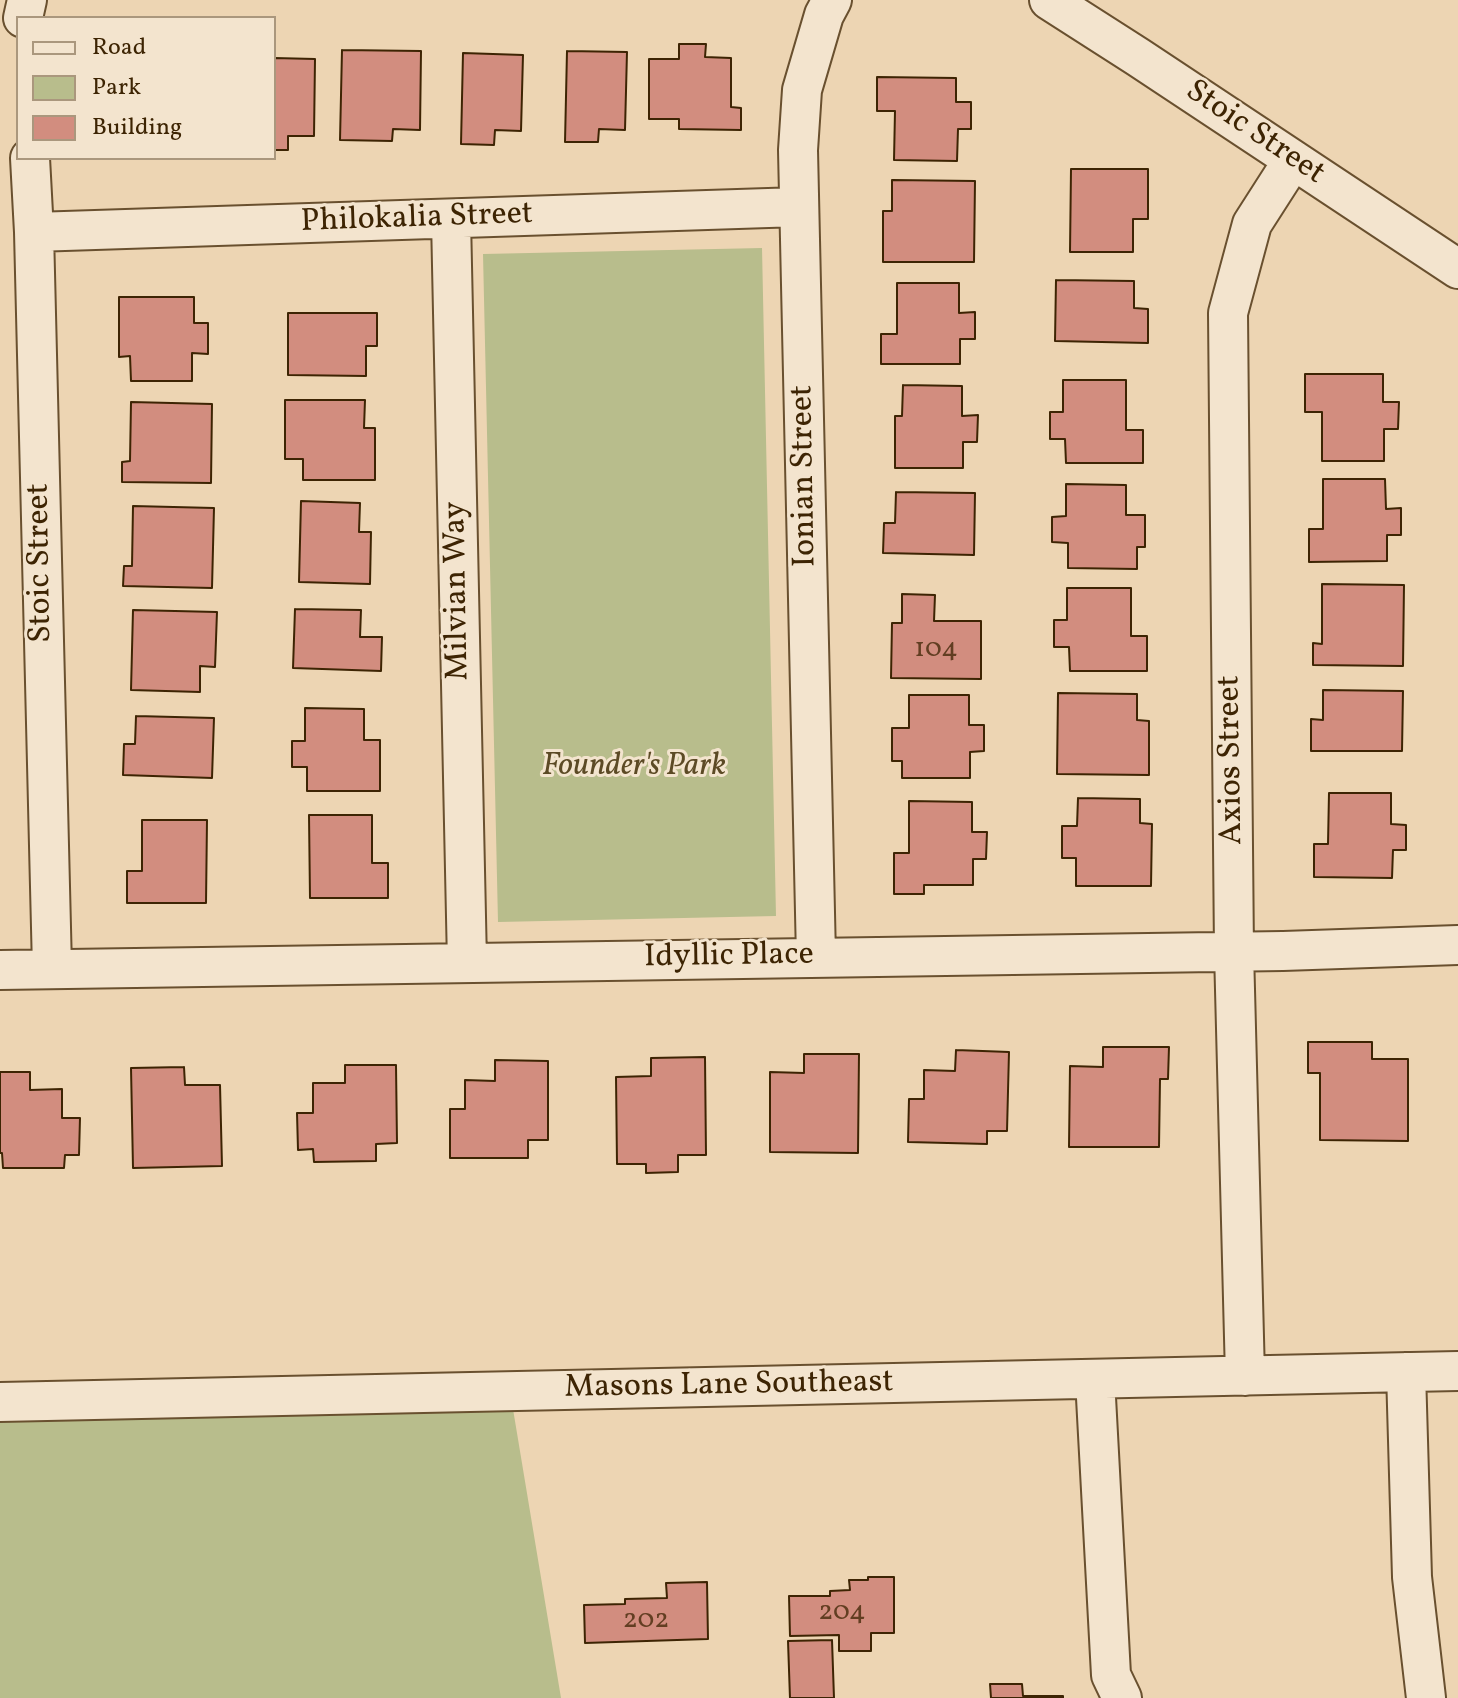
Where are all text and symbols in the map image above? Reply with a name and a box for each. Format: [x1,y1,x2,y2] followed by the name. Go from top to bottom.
[16,16,276,160] legend
[92,31,146,65] text: Road
[92,71,141,105] text: Park
[1177,73,1331,195] street label: Stoic Street
[92,111,182,145] text: Building
[300,197,534,243] street label: Philokalia Street
[785,384,827,568] street label: Ionian Street
[21,483,63,643] street label: Stoic Street
[438,501,480,681] street label: Milvian Way
[914,634,958,668] house number: 104
[1212,675,1254,845] street label: Axios Street
[542,749,726,787] park label: Founder's Park
[644,937,814,979] street label: Idyllic Place
[564,1365,894,1409] street label: Masons Lane Southeast
[818,1597,866,1631] house number: 204
[623,1605,669,1639] house number: 202

